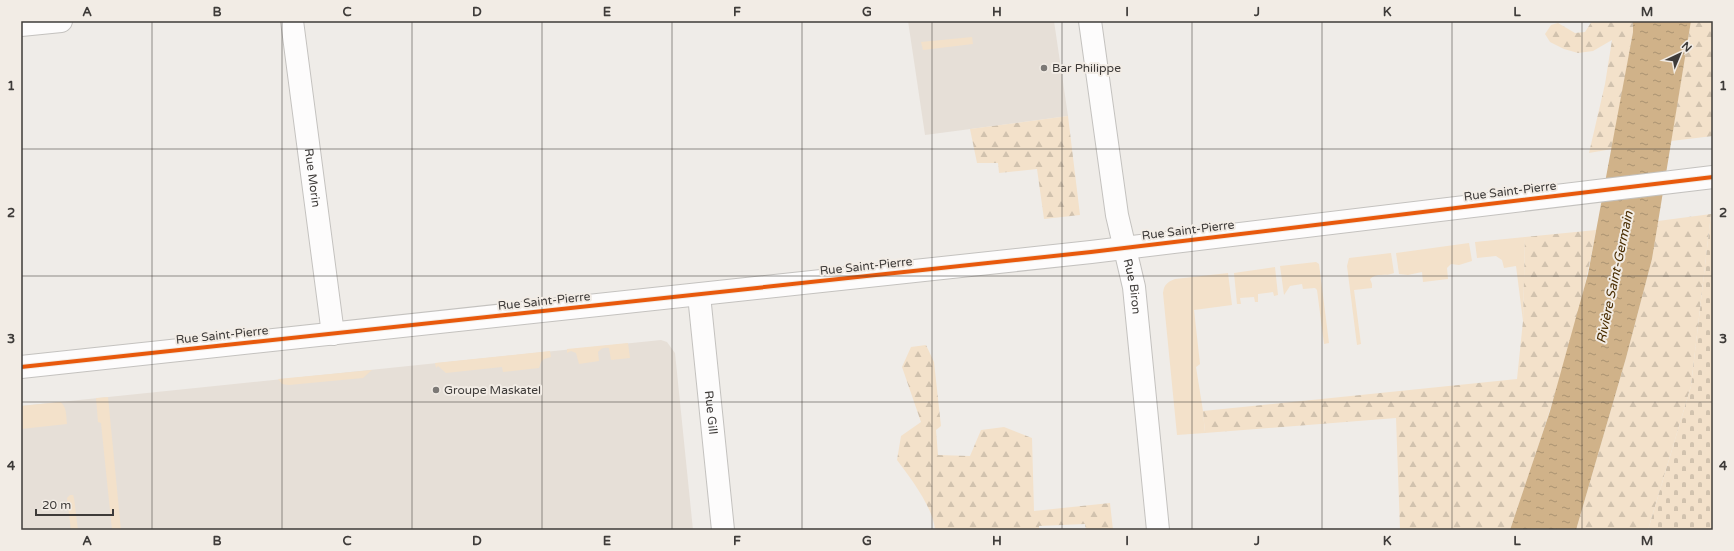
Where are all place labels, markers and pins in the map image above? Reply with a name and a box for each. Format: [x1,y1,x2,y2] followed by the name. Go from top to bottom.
[1052,61,1121,75] place label: Bar Philippe
[1039,63,1049,73] marker: Bar Philippe
[444,383,541,397] place label: Groupe Maskatel
[431,385,441,395] marker: Groupe Maskatel

